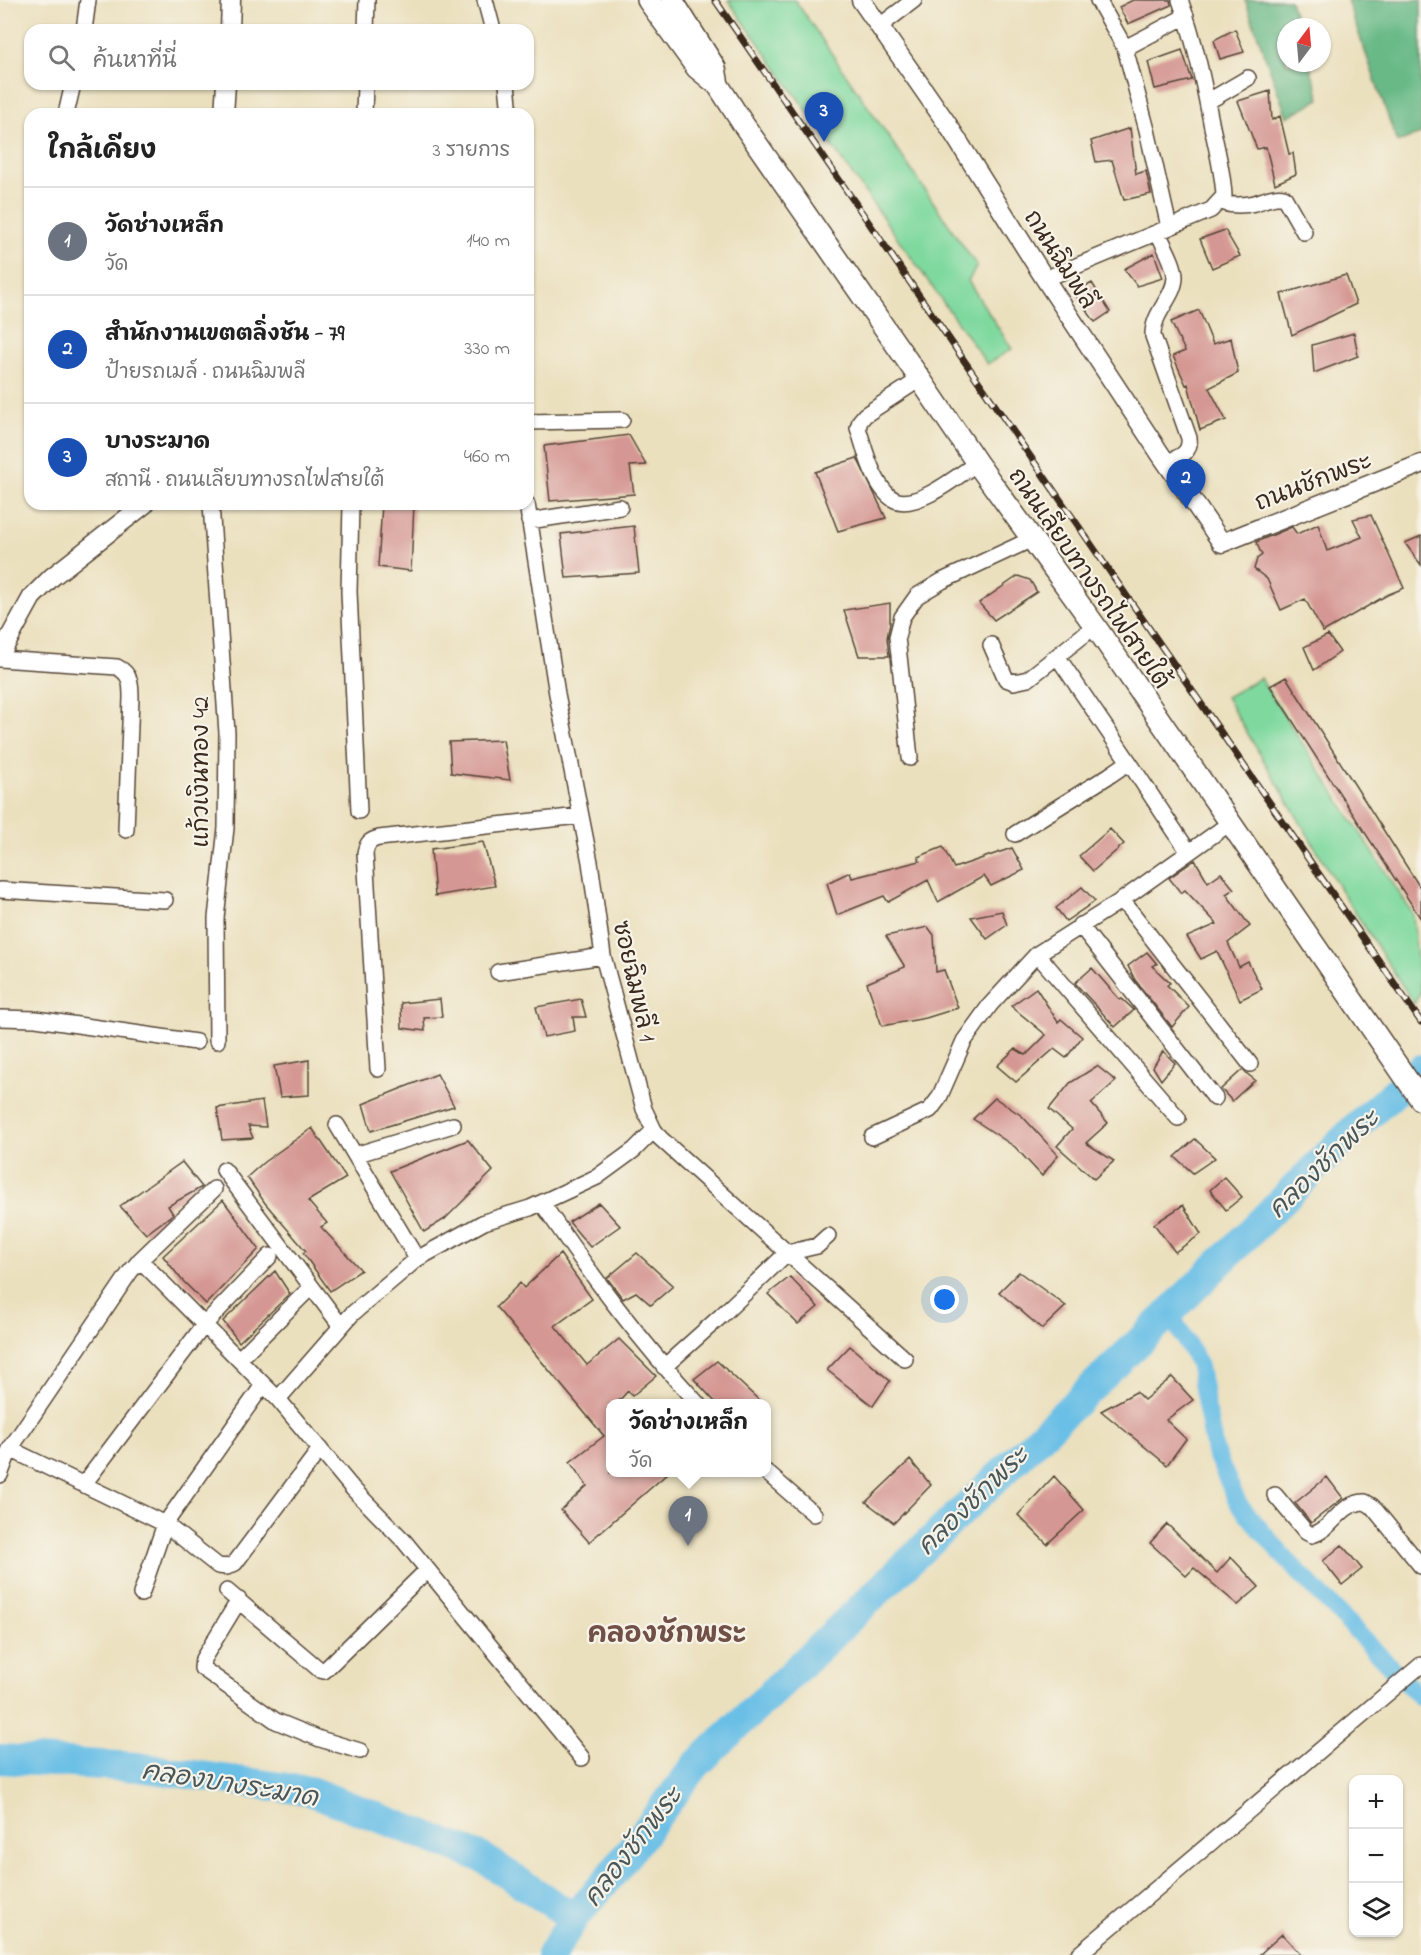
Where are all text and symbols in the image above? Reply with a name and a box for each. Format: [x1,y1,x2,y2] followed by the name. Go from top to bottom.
[1277,18,1331,72] north arrow
[24,24,534,90] search box
[45,41,78,74] icon: search
[93,46,177,78] text: ค้นหาที่นี่
[804,92,844,142] pin: 3
[48,133,156,171] text: ใกล้เคียง
[433,137,510,166] text: 3 รายการ
[1014,204,1104,317] street label: ถนนฉิมพลี
[105,211,224,243] text: วัดช่างเหล็ก
[64,227,71,256] text: 1
[466,227,510,256] text: 140 m
[105,251,128,280] text: วัด
[105,319,344,351] text: สำนักงานเขตตลิ่งชัน - 79
[63,335,72,364] text: 2
[464,335,510,364] text: 330 m
[105,359,305,388] text: ป้ายรถเมล์ · ถนนฉิมพลี
[105,427,210,459] text: บางระมาด
[63,443,72,472] text: 3
[464,443,510,472] text: 460 m
[1250,445,1377,522] street label: ถนนชักพระ
[1166,460,1206,509] pin: 2
[998,461,1179,697] street label: ถนนเลียบทางรถไฟสายใต้
[105,467,384,496] text: สถานี · ถนนเลียบทางรถไฟสายใต้
[185,696,220,848] street label: แก้วเงินทอง 42
[602,918,664,1046] street label: ซอยฉิมพลี 1
[1261,1100,1391,1228] water label: คลองชักพระ
[930,1285,959,1314] your location
[606,1399,771,1477] popup
[629,1408,748,1440] text: วัดช่างเหล็ก
[910,1437,1040,1565] water label: คลองชักพระ
[629,1448,652,1477] text: วัด
[668,1496,708,1546] pin: 1
[588,1616,746,1655] district label: คลองชักพระ
[139,1753,321,1819] water label: คลองบางระมาด
[1349,1775,1403,1937] map controls
[1349,1775,1403,1829] button: +
[576,1778,695,1916] water label: คลองชักพระ
[1349,1829,1403,1883] button: −
[1349,1883,1403,1937] button: layers

